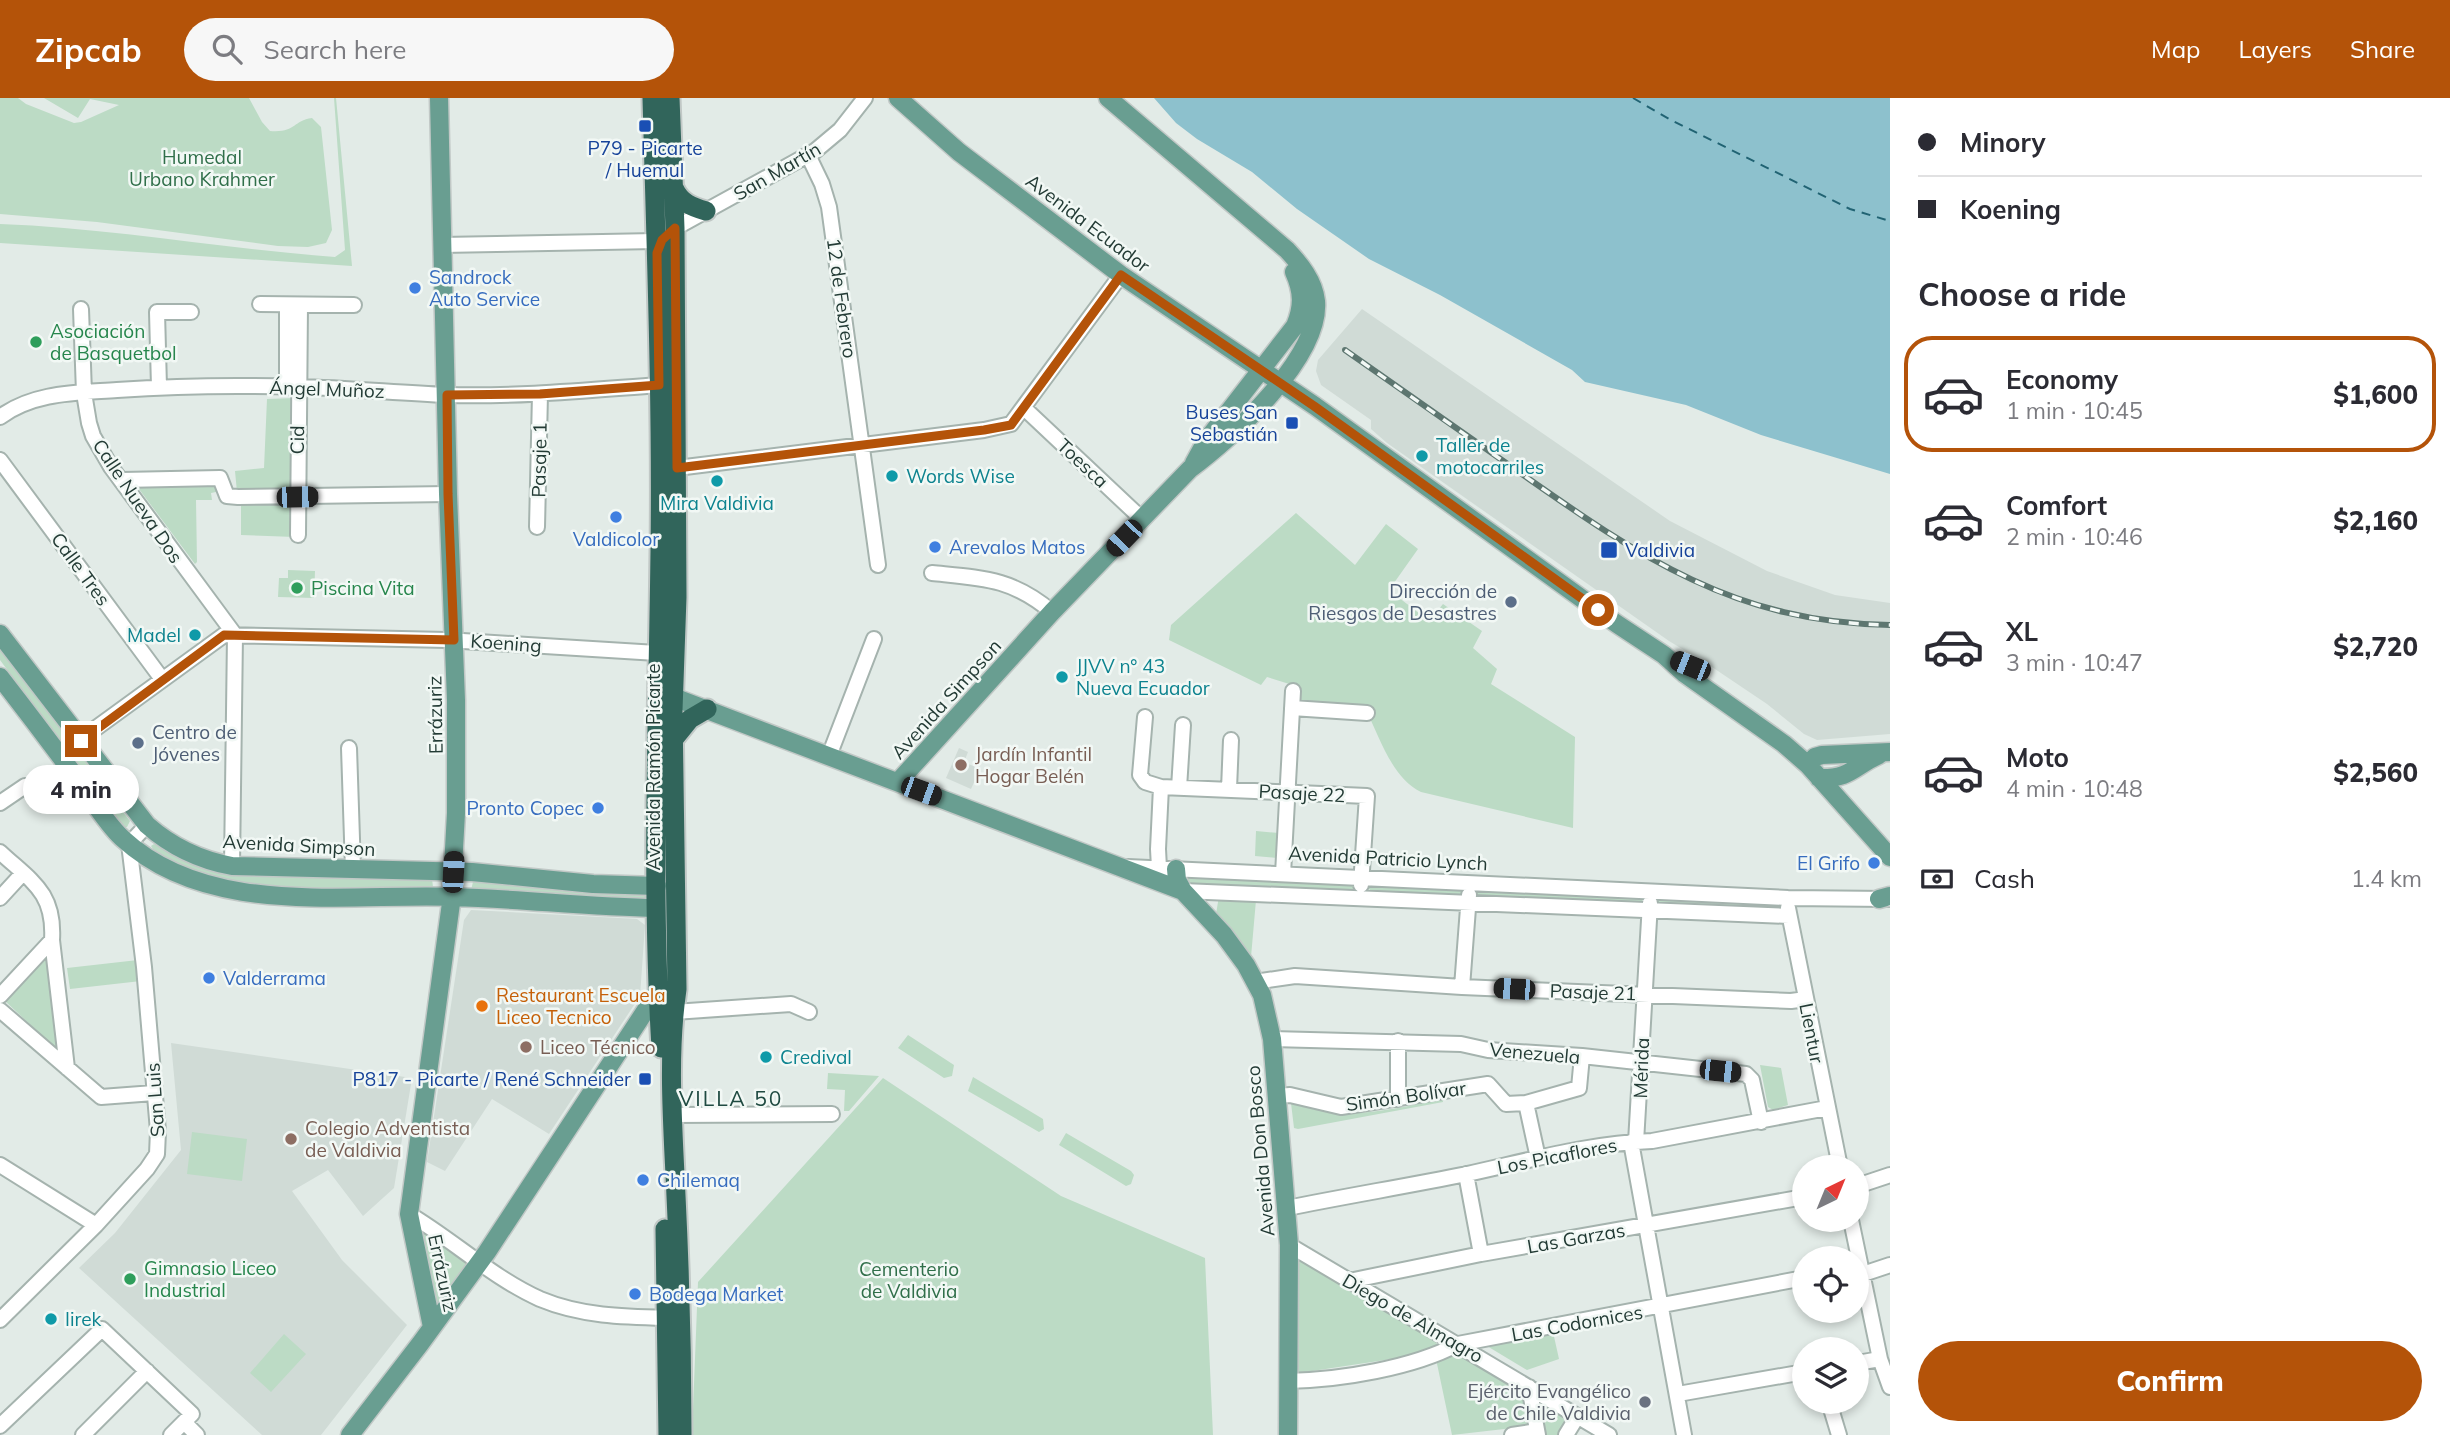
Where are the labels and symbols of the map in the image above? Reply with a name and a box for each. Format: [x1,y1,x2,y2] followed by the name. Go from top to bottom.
[637,118,653,134] marker: P79 - Picarte / Huemul
[587,136,703,182] place label: P79 - Picarte / Huemul
[729,136,825,206] street label: San Martín
[129,145,275,191] park label: Humedal Urbano Krahmer
[1021,169,1155,278] street label: Avenida Ecuador
[822,236,862,360] street label: 12 de Febrero
[429,265,540,311] place label: Sandrock Auto Service
[407,280,423,296] marker: Sandrock Auto Service
[50,319,177,365] place label: Asociación de Basquetbol
[28,334,44,350] marker: Asociación de Basquetbol
[269,375,385,403] street label: Ángel Muñoz
[1186,400,1278,446] place label: Buses San Sebastián
[1284,415,1300,431] marker: Buses San Sebastián
[526,422,552,498] street label: Pasaje 1
[285,425,309,455] street label: Cid
[1052,433,1114,493] street label: Toesca
[1436,433,1544,479] place label: Taller de motocarriles
[88,434,188,568] street label: Calle Nueva Dos
[1414,448,1430,464] marker: Taller de motocarriles
[906,464,1015,488] place label: Words Wise
[884,468,900,484] marker: Words Wise
[709,473,725,489] marker: Mira Valdivia
[276,486,319,508] car
[660,491,774,515] place label: Mira Valdivia
[608,509,624,525] marker: Valdicolor
[1102,516,1147,560] car
[573,527,659,551] place label: Valdicolor
[46,528,116,610] street label: Calle Tres
[949,535,1086,559] place label: Arevalos Matos
[1625,538,1695,562] place label: Valdivia
[927,539,943,555] marker: Arevalos Matos
[1599,540,1619,560] marker: Valdivia
[311,576,415,600] place label: Piscina Vita
[1308,579,1497,625] place label: Dirección de Riesgos de Desastres
[289,580,305,596] marker: Piscina Vita
[1503,594,1519,610] marker: Dirección de Riesgos de Desastres
[1582,594,1614,626] route start
[127,623,181,647] place label: Madel
[187,627,203,643] marker: Madel
[470,629,542,657] street label: Koening
[886,634,1006,764] street label: Avenida Simpson
[1667,648,1714,684] car
[1076,654,1210,700] place label: JJVV n° 43 Nueva Ecuador
[641,663,665,871] street label: Avenida Ramón Picarte
[1054,669,1070,685] marker: JJVV n° 43 Nueva Ecuador
[422,675,448,754] street label: Errázuriz
[152,720,237,766] place label: Centro de Jóvenes
[65,725,97,757] route end
[130,735,146,751] marker: Centro de Jóvenes
[975,742,1092,788] place label: Jardín Infantil Hogar Belén
[953,757,969,773] marker: Jardín Infantil Hogar Belén
[23,766,139,814] callout: 4 min
[898,774,945,808] car
[1258,779,1346,807] street label: Pasaje 22
[466,796,584,820] place label: Pronto Copec
[590,800,606,816] marker: Pronto Copec
[222,829,376,861] street label: Avenida Simpson
[1288,841,1488,875] street label: Avenida Patricio Lynch
[442,850,465,894] car
[1797,851,1860,875] place label: El Grifo
[1866,855,1882,871] marker: El Grifo
[223,966,326,990] place label: Valderrama
[201,970,217,986] marker: Valderrama
[1493,977,1536,1001] car
[1549,978,1637,1006] street label: Pasaje 21
[496,983,666,1029] place label: Restaurant Escuela Liceo Tecnico
[474,998,490,1014] marker: Restaurant Escuela Liceo Tecnico
[1794,1001,1830,1065] street label: Lientur
[540,1035,656,1059] place label: Liceo Técnico
[1489,1037,1581,1069] street label: Venezuela
[1628,1037,1654,1099] street label: Mérida
[518,1039,534,1055] marker: Liceo Técnico
[780,1045,852,1069] place label: Credival
[758,1049,774,1065] marker: Credival
[1699,1058,1742,1084] car
[140,1062,170,1138] street label: San Luis
[1241,1064,1279,1238] street label: Avenida Don Bosco
[352,1067,631,1091] place label: P817 - Picarte / René Schneider
[637,1071,653,1087] marker: P817 - Picarte / René Schneider
[1344,1076,1468,1116] street label: Simón Bolívar
[679,1085,783,1111] district label: VILLA 50
[305,1116,470,1162] place label: Colegio Adventista de Valdivia
[283,1131,299,1147] marker: Colegio Adventista de Valdivia
[1495,1133,1619,1179] street label: Los Picaflores
[1792,1155,1869,1232] north arrow
[657,1168,740,1192] place label: Chilemaq
[635,1172,651,1188] marker: Chilemaq
[1525,1218,1627,1258] street label: Las Garzas
[423,1232,463,1314] street label: Errázuriz
[144,1256,277,1302] place label: Gimnasio Liceo Industrial
[859,1257,959,1303] park label: Cementerio de Valdivia
[1338,1268,1488,1368] street label: Diego de Almagro
[122,1271,138,1287] marker: Gimnasio Liceo Industrial
[649,1282,784,1306] place label: Bodega Market
[627,1286,643,1302] marker: Bodega Market
[1509,1300,1645,1346] street label: Las Codornices
[65,1307,102,1331] place label: Iirek
[43,1311,59,1327] marker: Iirek
[1468,1379,1631,1425] place label: Ejército Evangélico de Chile Valdivia
[1637,1394,1653,1410] marker: Ejército Evangélico de Chile Valdivia

